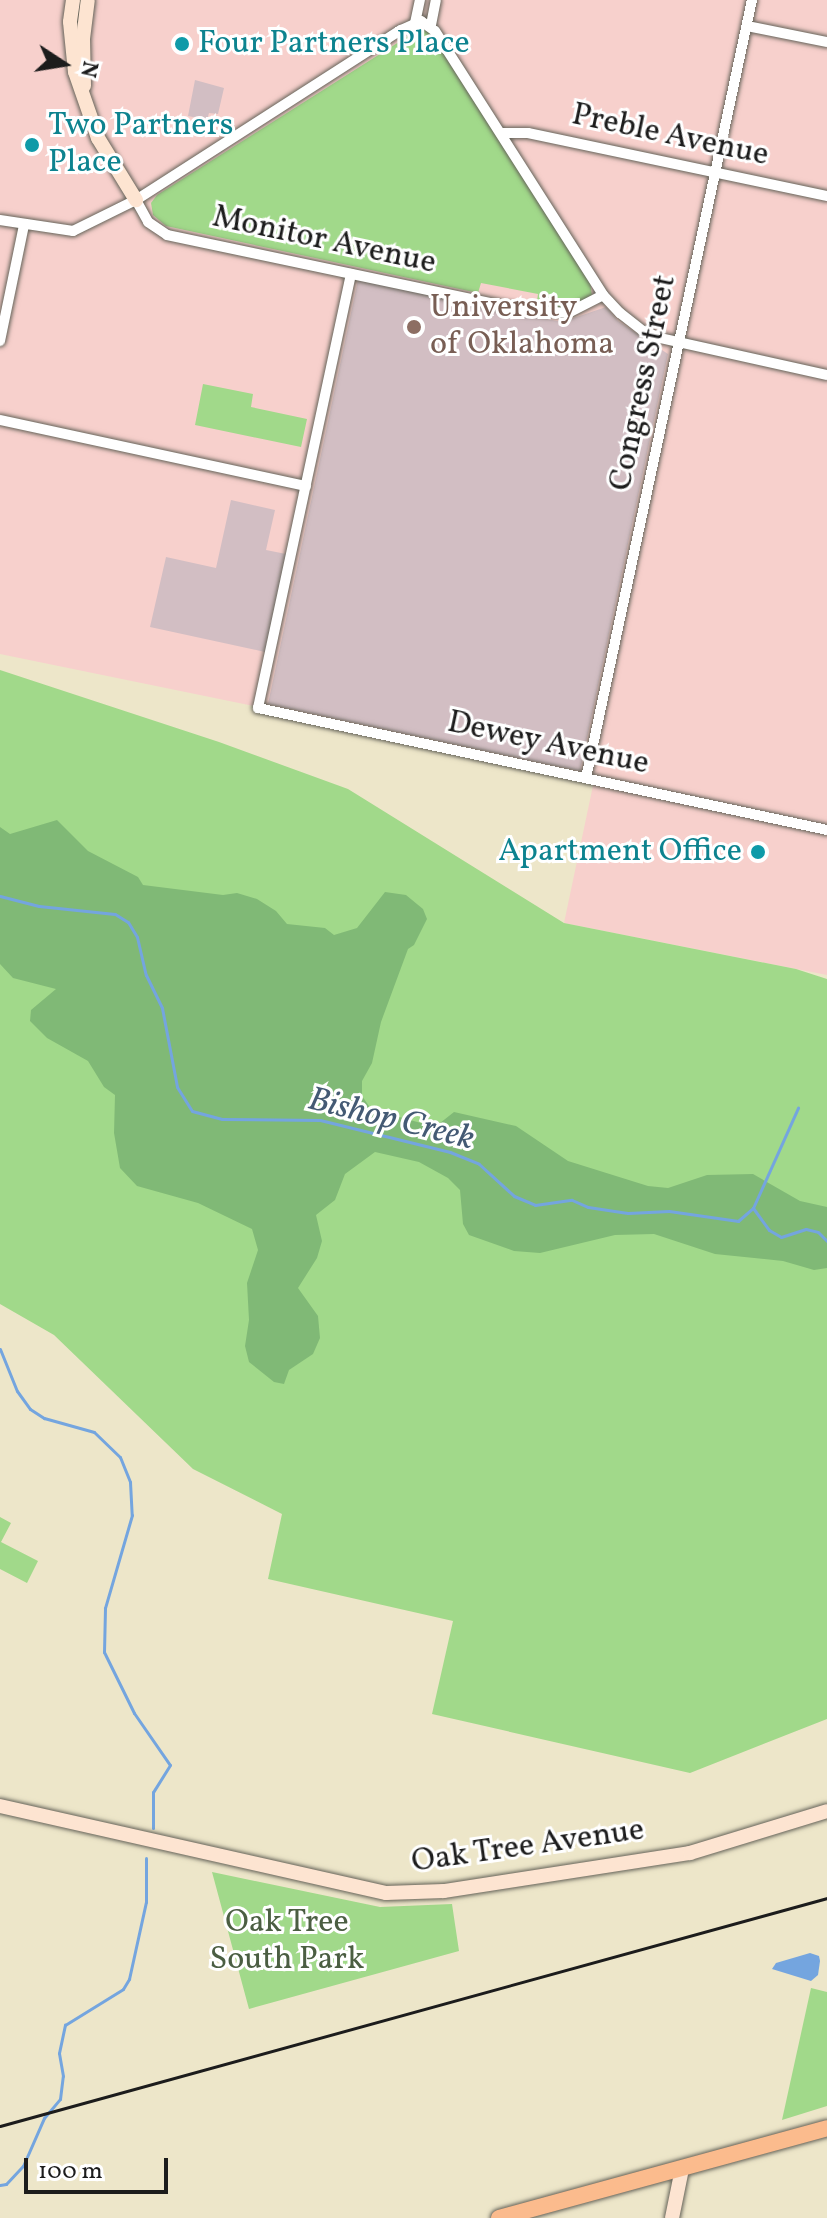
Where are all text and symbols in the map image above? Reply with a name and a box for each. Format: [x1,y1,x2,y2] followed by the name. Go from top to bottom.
[24,24,104,104] north arrow
[198,25,470,63] place label: Four Partners Place
[173,35,191,53] marker: Four Partners Place
[71,58,105,80] text: N
[568,96,772,176] street label: Preble Avenue
[48,108,234,183] place label: Two Partners Place
[23,136,41,154] marker: Two Partners Place
[209,199,439,283] street label: Monitor Avenue
[602,272,686,494] street label: Congress Street
[430,290,611,365] place label: University of Oklahoma
[405,318,423,336] marker: University of Oklahoma
[443,704,653,784] street label: Dewey Avenue
[498,833,742,871] place label: Apartment Office
[749,843,767,861] marker: Apartment Office
[304,1080,478,1160] water label: Bishop Creek
[409,1812,647,1882] street label: Oak Tree Avenue
[210,1905,364,1980] park label: Oak Tree South Park
[28,2142,172,2192] scale bar
[38,2155,103,2189] text: 100 m

